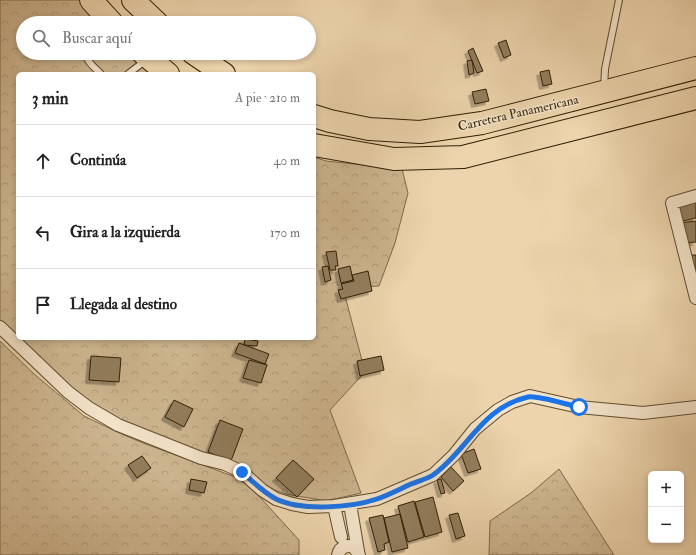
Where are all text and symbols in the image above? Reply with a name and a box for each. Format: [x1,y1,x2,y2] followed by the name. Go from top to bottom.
[16,16,316,60] search box
[30,27,52,49] icon: search
[62,29,131,48] text: Buscar aquí
[32,88,69,109] text: 3 min
[235,90,300,106] text: A pie · 210 m
[456,91,581,135] street label: Carretera Panamericana
[32,150,54,172] icon: ahead
[70,151,126,170] text: Continúa
[274,153,300,169] text: 40 m
[32,222,54,244] icon: left
[70,223,180,242] text: Gira a la izquierda
[270,225,300,241] text: 170 m
[32,294,54,316] icon: arrive
[70,295,177,314] text: Llegada al destino
[570,398,588,416] route start
[233,463,251,481] route end
[648,471,684,543] map controls
[648,471,684,507] button: +
[648,507,684,543] button: −

